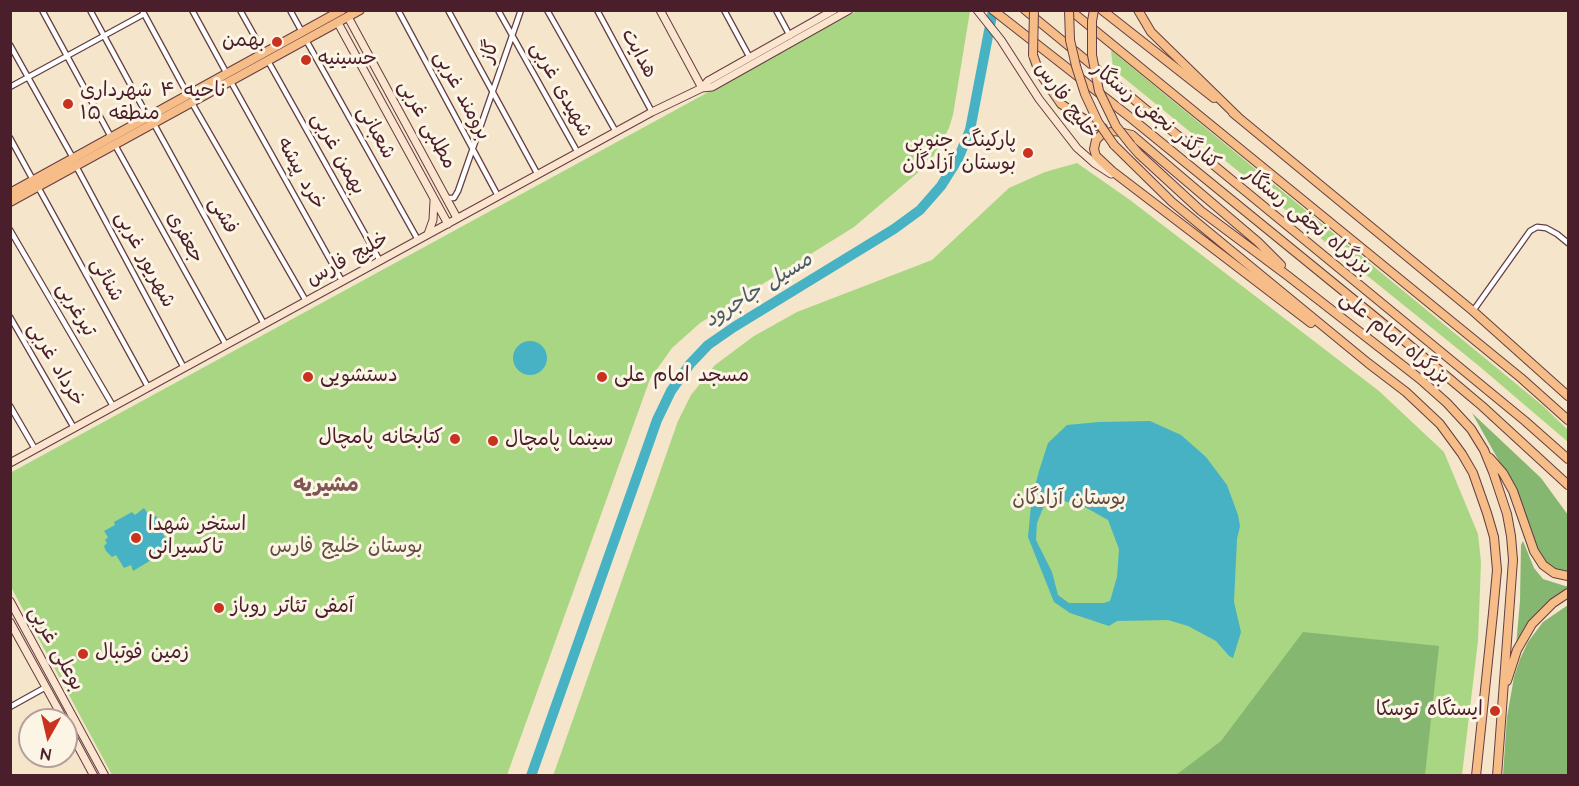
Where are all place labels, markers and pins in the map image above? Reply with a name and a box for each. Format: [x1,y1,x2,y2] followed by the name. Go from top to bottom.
[222,30,265,54] place label: بهمن
[270,35,284,49] marker: بهمن
[318,48,377,72] place label: حسینیه
[299,53,313,67] marker: حسینیه
[80,80,225,127] place label: ناحیه ۴ شهرداری منطقه ۱۵
[61,97,75,111] marker: ناحیه ۴ شهرداری منطقه ۱۵
[902,130,1016,177] place label: پارکینگ جنوبی بوستان آزادگان
[1021,146,1035,160] marker: پارکینگ جنوبی بوستان آزادگان
[320,365,398,389] place label: دستشویی
[614,365,749,389] place label: مسجد امام علی
[301,370,315,384] marker: دستشویی
[595,370,609,384] marker: مسجد امام علی
[319,427,443,451] place label: کتابخانه پامچال
[505,429,613,453] place label: سینما پامچال
[448,432,462,446] marker: کتابخانه پامچال
[486,434,500,448] marker: سینما پامچال
[148,514,246,561] place label: استخر شهدا تاکسیرانی
[129,531,143,545] marker: استخر شهدا تاکسیرانی
[231,596,354,620] place label: آمفی تئاتر روباز
[212,601,226,615] marker: آمفی تئاتر روباز
[95,642,189,666] place label: زمین فوتبال
[76,647,90,661] marker: زمین فوتبال
[1376,699,1483,723] place label: ایستگاه توسکا
[1488,704,1502,718] marker: ایستگاه توسکا

